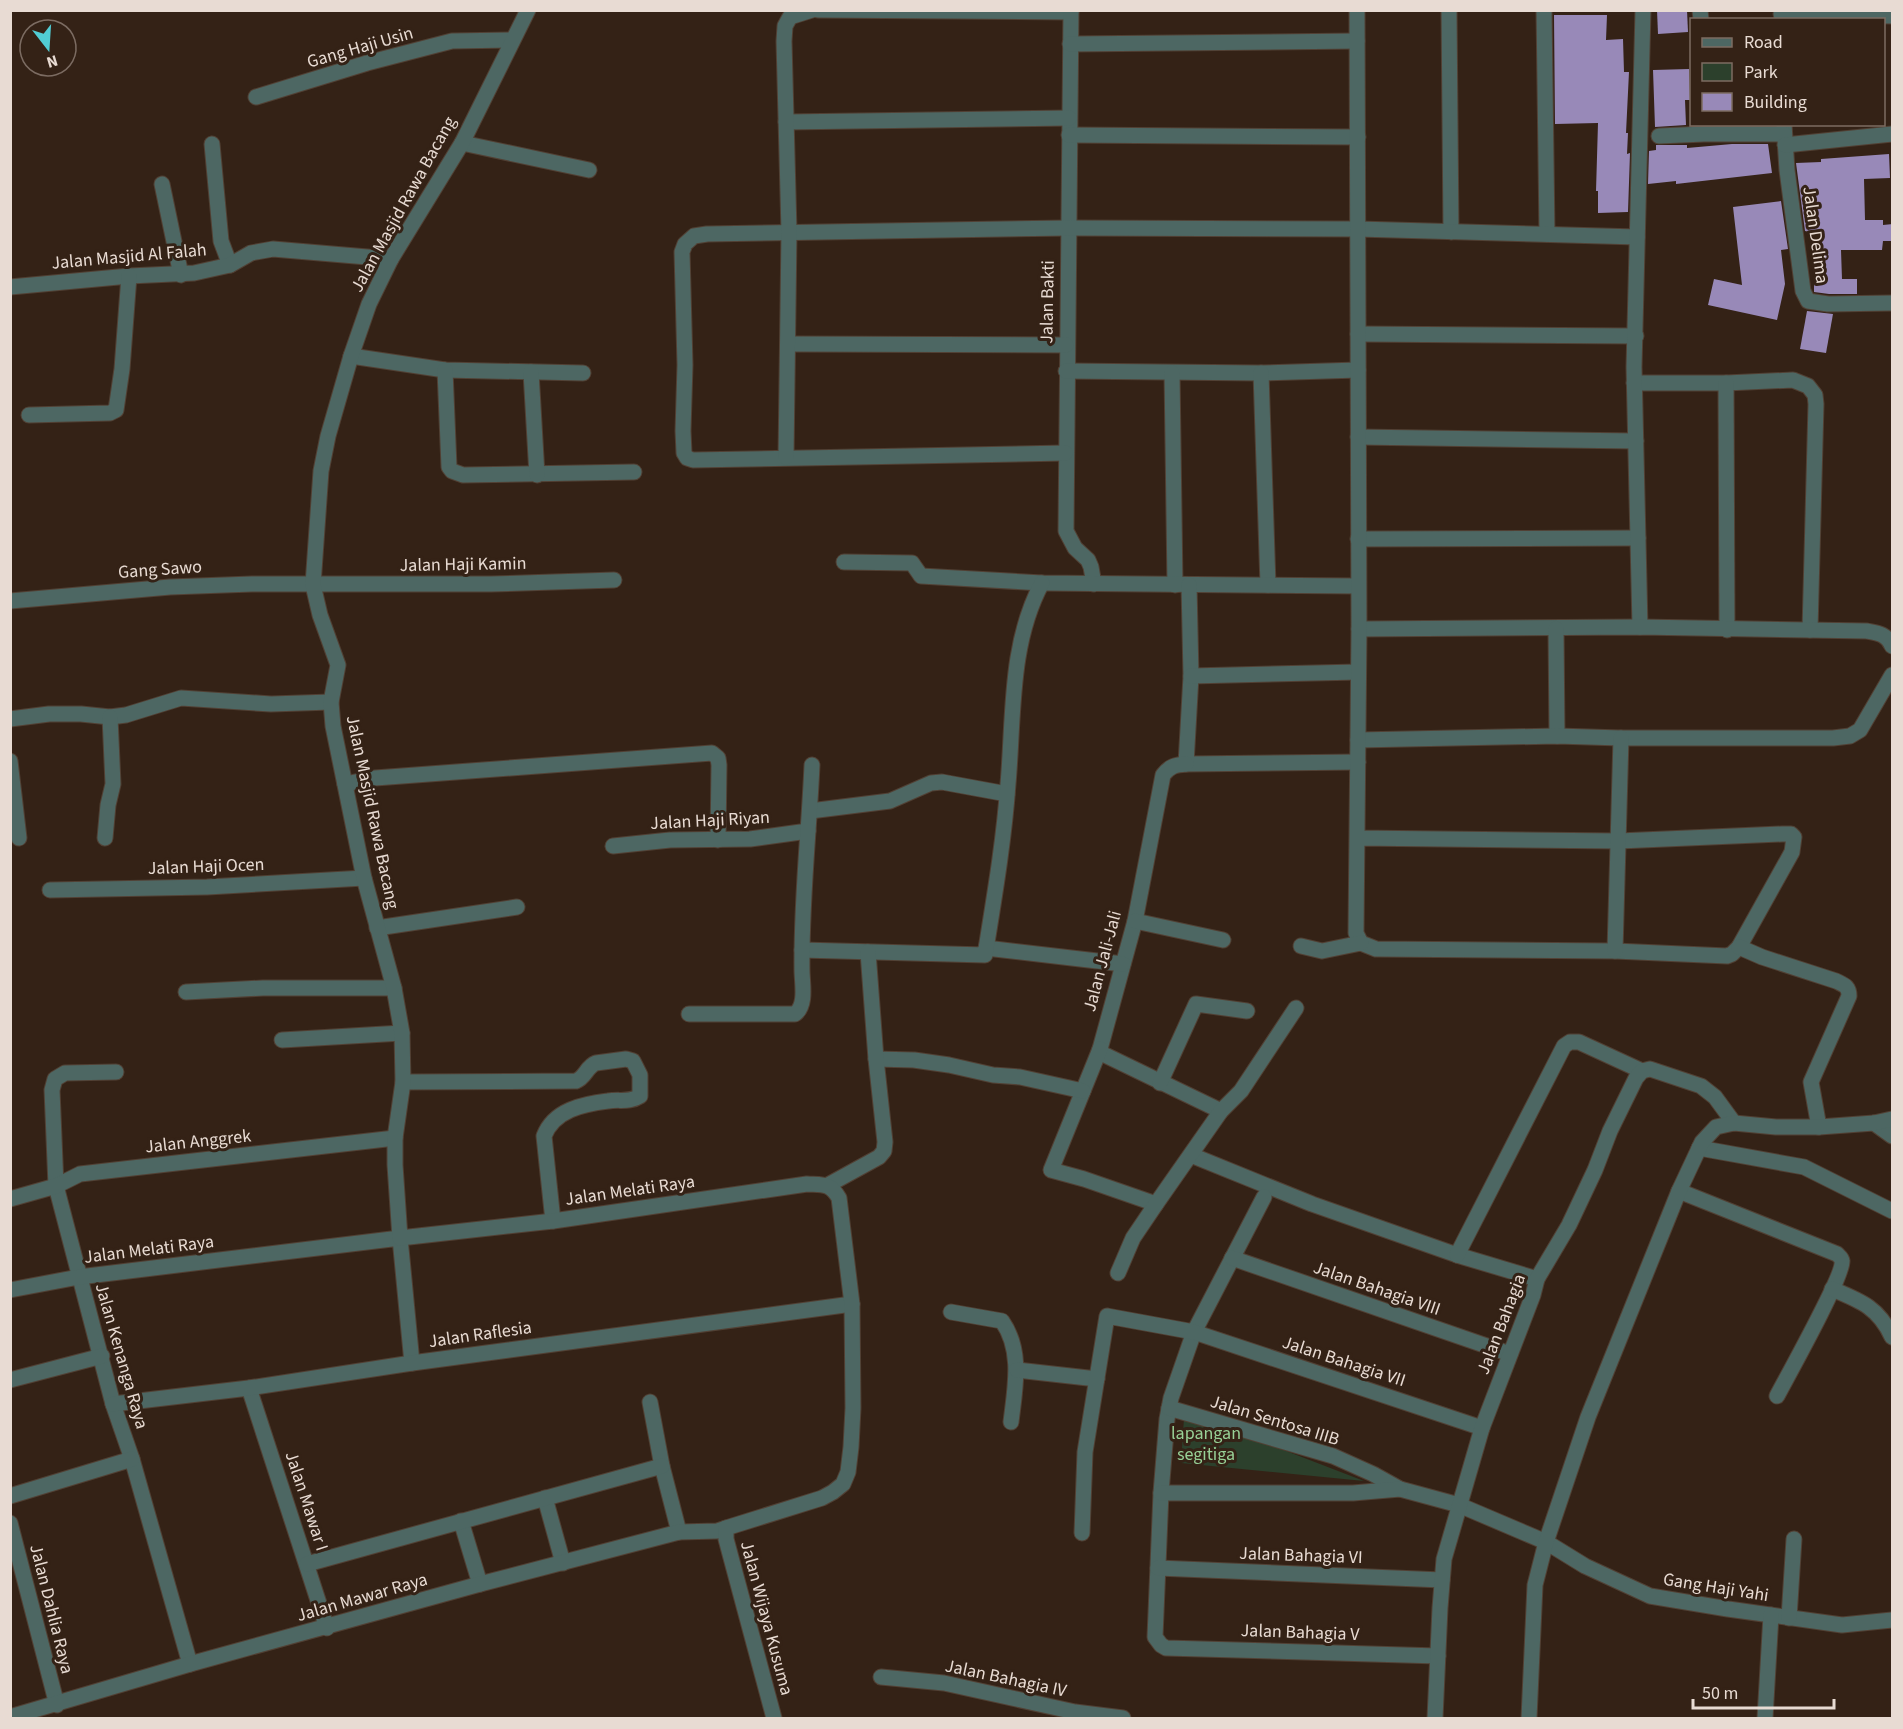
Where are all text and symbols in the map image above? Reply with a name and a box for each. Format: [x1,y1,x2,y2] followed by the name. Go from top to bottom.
[18,18,78,78] north arrow
[1690,18,1885,126] legend
[304,20,416,75] street label: Gang Haji Usin
[1744,30,1783,55] text: Road
[44,49,60,73] text: N
[1744,60,1778,85] text: Park
[1744,90,1807,115] text: Building
[345,112,462,297] street label: Jalan Masjid Rawa Bacang
[1796,185,1835,285] street label: Jalan Delima
[50,237,208,276] street label: Jalan Masjid Al Falah
[1034,260,1061,344] street label: Jalan Bakti
[399,551,527,578] street label: Jalan Haji Kamin
[117,554,203,585] street label: Gang Sawo
[340,713,405,911] street label: Jalan Masjid Rawa Bacang
[650,805,770,836] street label: Jalan Haji Riyan
[147,852,265,881] street label: Jalan Haji Ocen
[1077,908,1128,1014] street label: Jalan Jali-Jali
[144,1123,252,1159] street label: Jalan Anggrek
[564,1169,697,1212] street label: Jalan Melati Raya
[83,1229,215,1270] street label: Jalan Melati Raya
[1310,1255,1444,1322] street label: Jalan Bahagia VIII
[1471,1270,1532,1378] street label: Jalan Bahagia
[89,1280,154,1432] street label: Jalan Kenanga Raya
[427,1315,533,1354] street label: Jalan Raflesia
[1279,1330,1409,1393] street label: Jalan Bahagia VII
[1207,1389,1342,1452] street label: Jalan Sentosa IIIB
[1171,1421,1241,1467] park label: lapangan segitiga
[279,1448,334,1554] street label: Jalan Mawar I
[734,1538,799,1698] street label: Jalan Wijaya Kusuma
[1239,1541,1363,1570] street label: Jalan Bahagia VI
[23,1542,80,1677] street label: Jalan Dahlia Raya
[294,1567,430,1628] street label: Jalan Mawar Raya
[1661,1567,1771,1608] street label: Gang Haji Yahi
[1240,1618,1360,1647] street label: Jalan Bahagia V
[943,1653,1070,1704] street label: Jalan Bahagia IV
[1693,1672,1834,1710] scale bar
[1702,1681,1738,1706] text: 50 m

